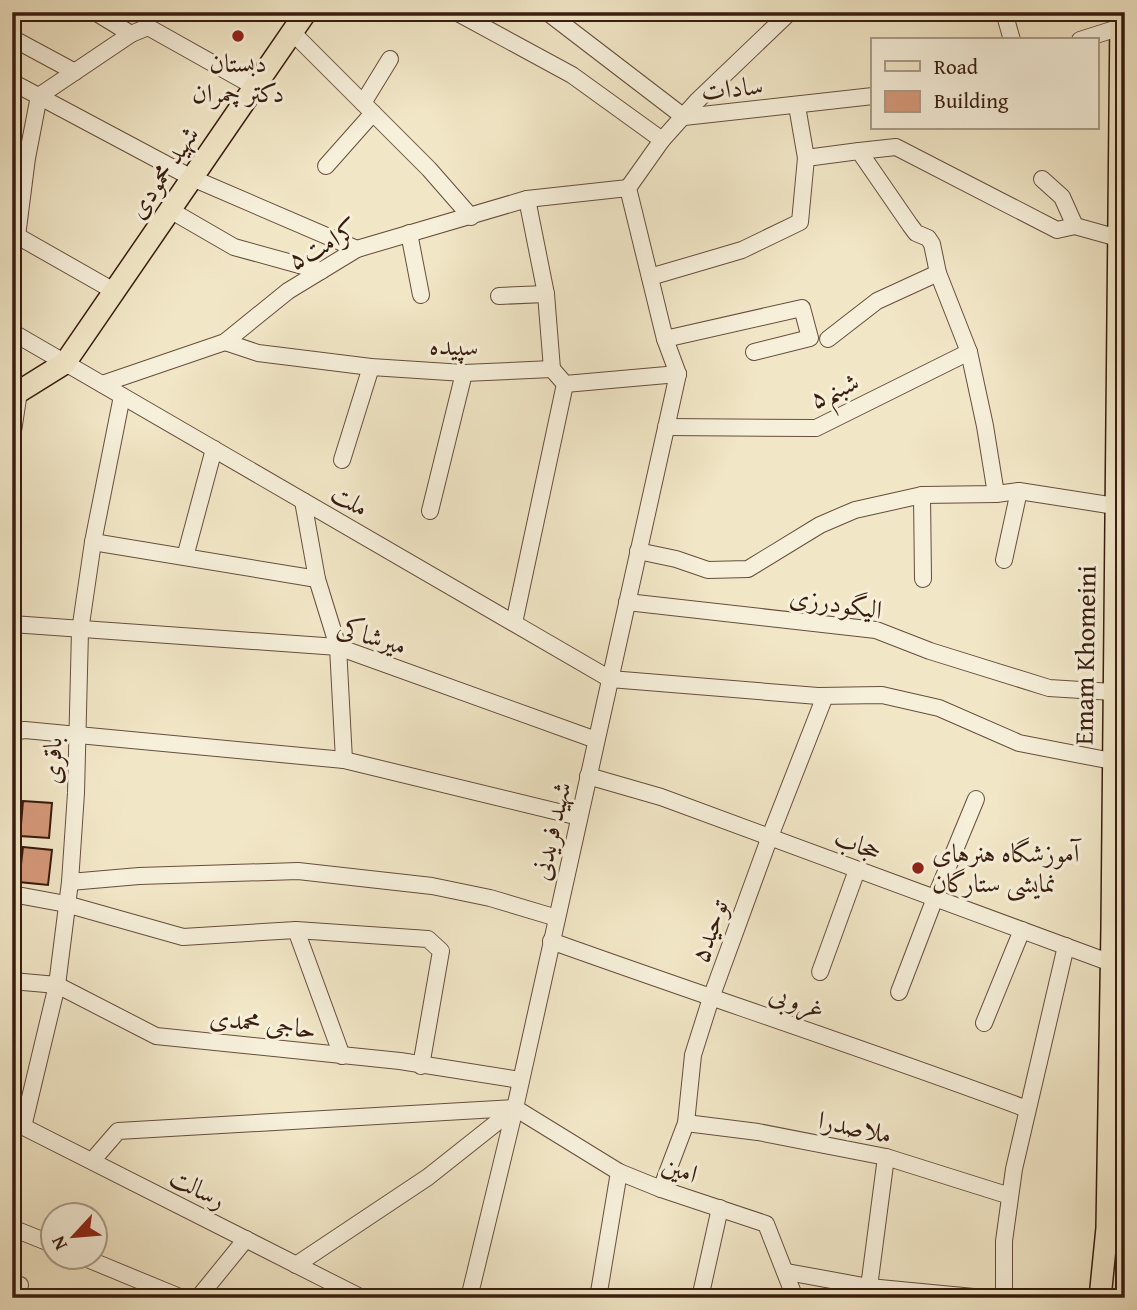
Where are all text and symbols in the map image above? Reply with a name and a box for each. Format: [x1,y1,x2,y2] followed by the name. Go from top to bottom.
[230,28,246,44] marker: دبستان دکتر چمران
[871,38,1098,130] legend
[192,43,284,112] place label: دبستان دکتر چمران
[934,51,979,82] text: Road
[699,65,765,110] street label: سادات
[934,85,1009,116] text: Building
[117,117,208,226] street label: شهید محمودی
[280,209,365,279] street label: کرامت۵
[429,325,479,366] street label: سپیده
[803,361,868,424] street label: شبنم۵
[324,473,377,526] street label: ملت
[1063,565,1106,745] street label: Emam Khomeini
[787,576,885,629] street label: الیگودرزی
[333,607,412,664] street label: میرشاکی
[32,737,71,785] street label: باقری
[520,778,581,884] street label: شهید فریدنی
[829,817,888,870] street label: حجاب
[932,833,1082,902] place label: آموزشگاه هنرهای نمایشی ستارگان
[910,860,926,876] marker: آموزشگاه هنرهای نمایشی ستارگان
[679,893,738,968] street label: توحید۵
[764,973,830,1028] street label: غروبی
[208,997,318,1048] street label: حاجی محمدی
[815,1100,896,1153] street label: ملاصدرا
[657,1144,703,1193] street label: امین
[163,1157,233,1218] street label: رسالت
[38,1202,108,1272] north arrow
[43,1231,74,1255] text: N

